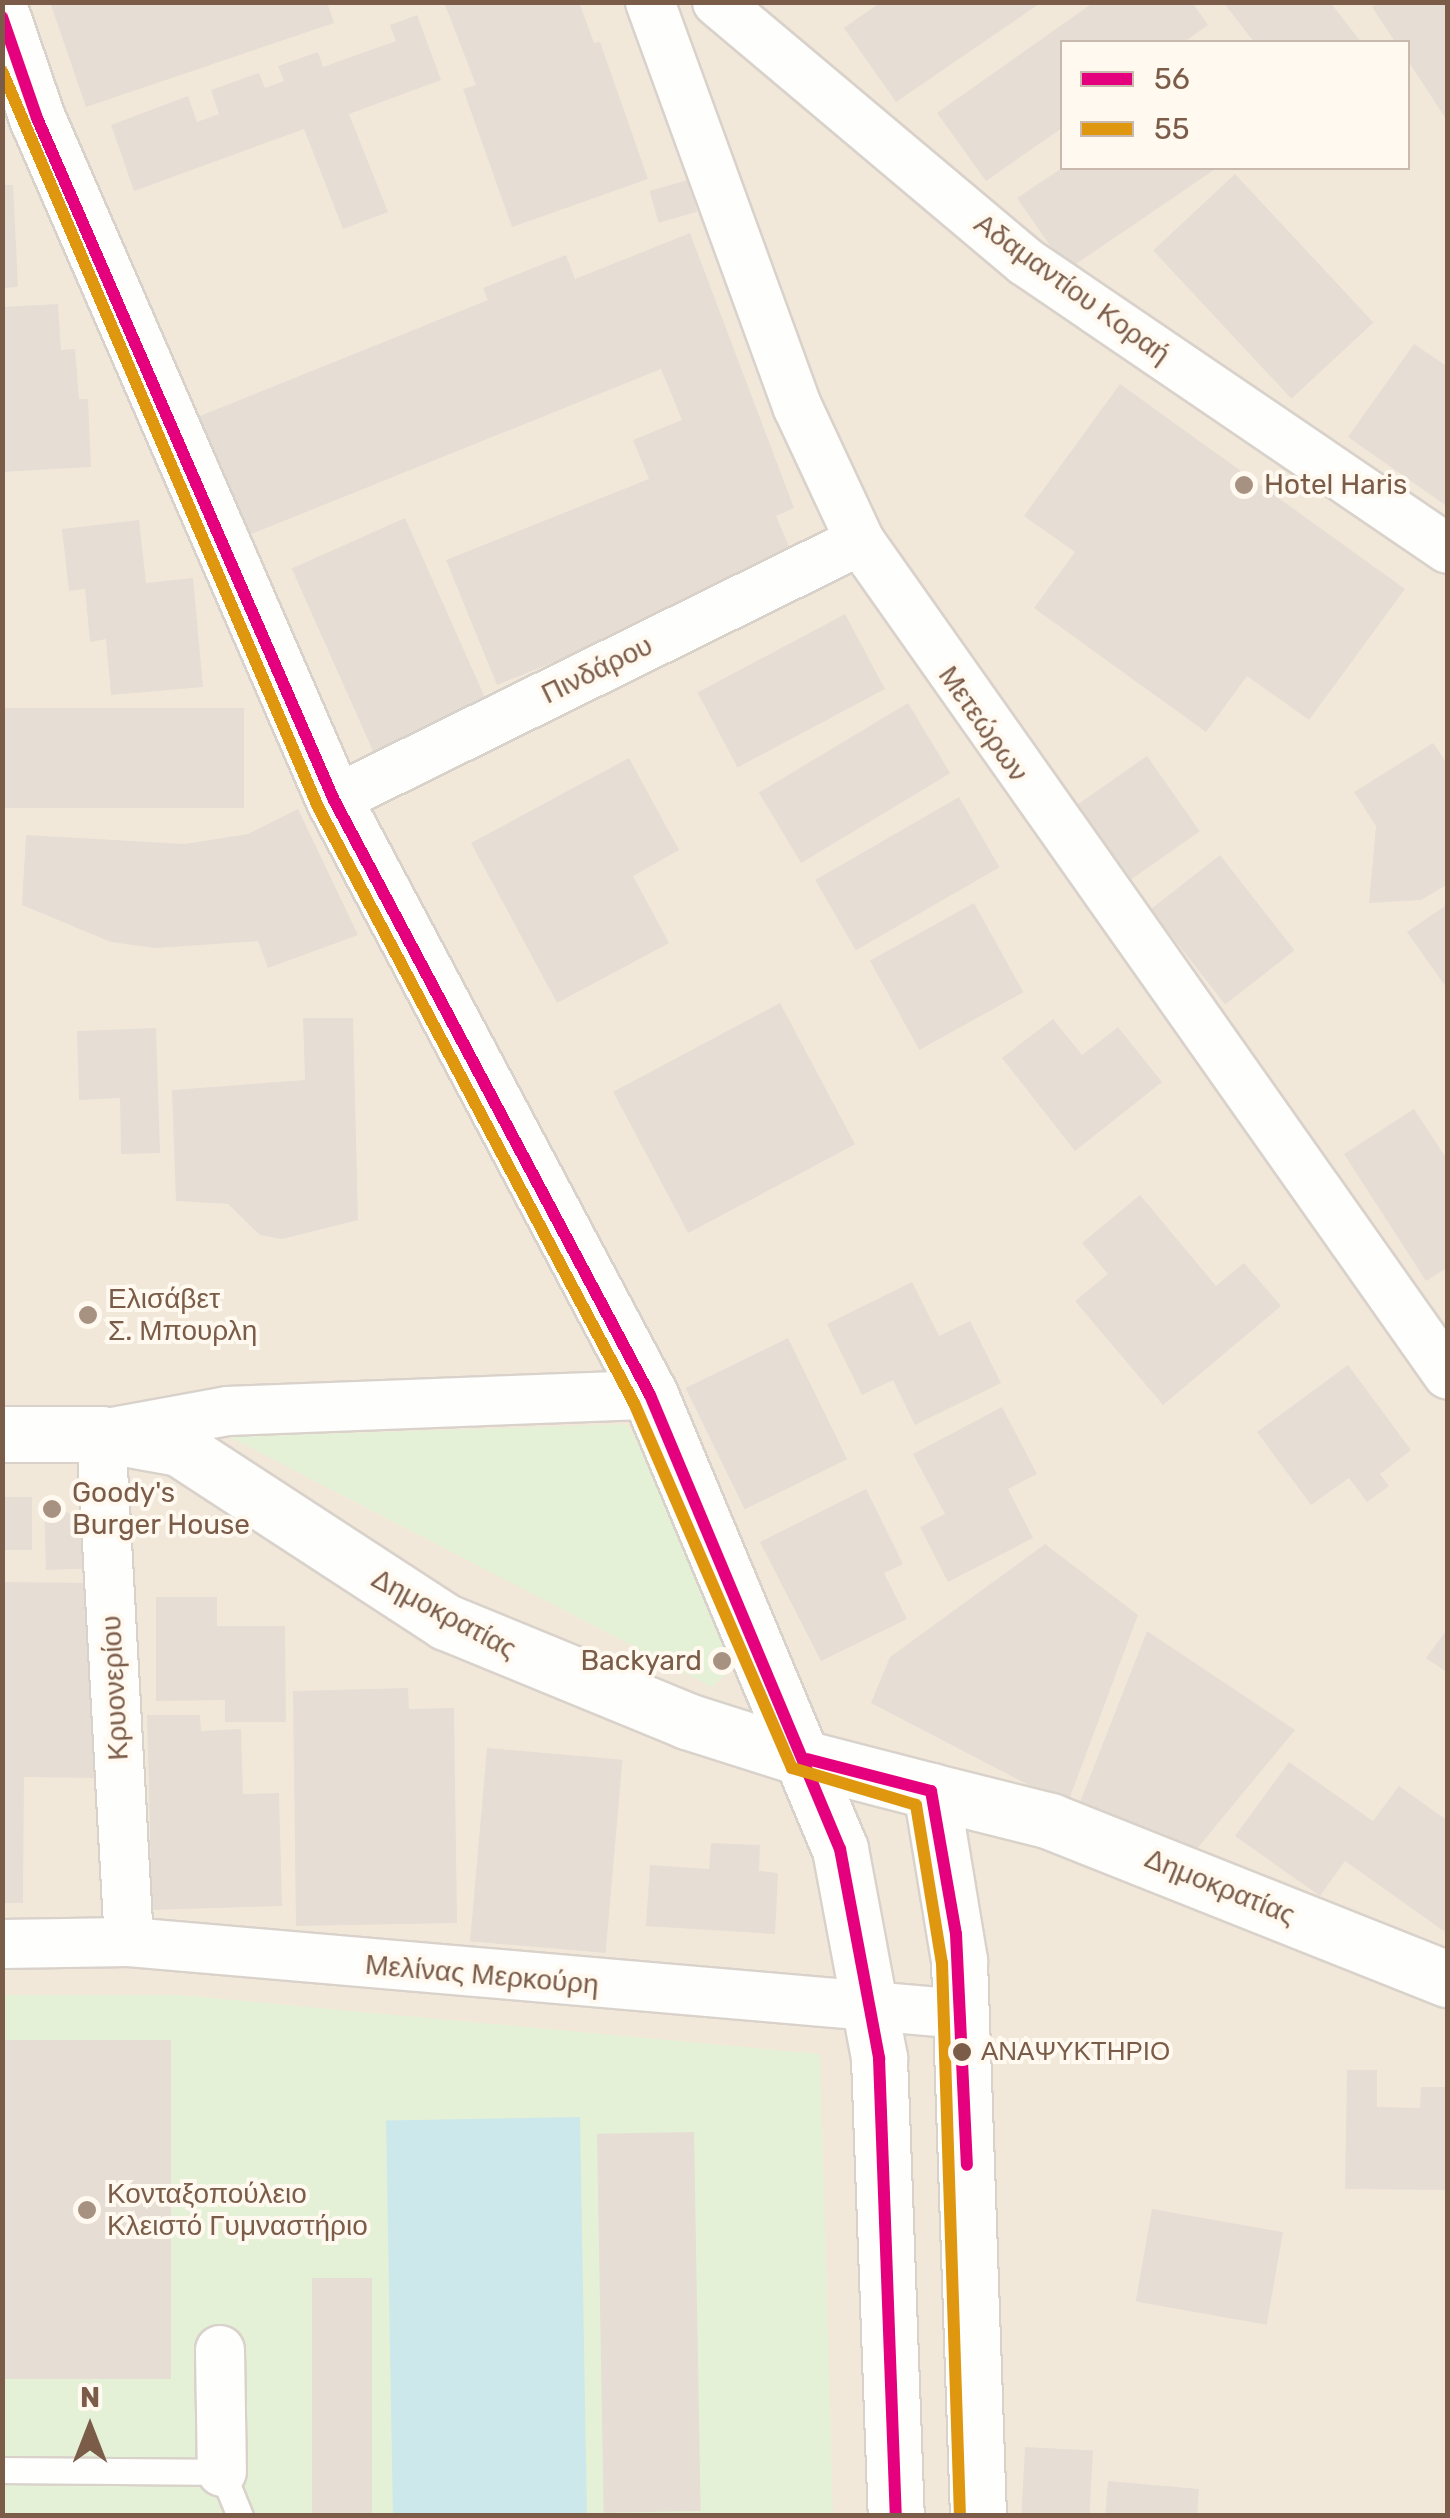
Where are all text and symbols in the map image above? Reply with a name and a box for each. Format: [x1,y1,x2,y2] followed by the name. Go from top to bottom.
[1060,40,1410,170] legend
[1154,61,1190,97] text: 56
[1154,111,1190,147] text: 55
[968,207,1176,371] street label: Αδαμαντίου Κοραή
[1264,468,1407,502] place label: Hotel Haris
[1233,474,1255,496] marker: Hotel Haris
[536,629,658,711] street label: Πινδάρου
[931,660,1035,788] street label: Μετεώρων
[108,1282,257,1348] place label: Ελισάβετ Σ. Μπουρλη
[77,1304,99,1326] marker: Ελισάβετ Σ. Μπουρλη
[72,1476,251,1542] place label: Goody's Burger House
[41,1498,63,1520] marker: Goody's Burger House
[366,1562,522,1666] street label: Δημοκρατίας
[94,1615,136,1761] street label: Κρυονερίου
[581,1644,702,1678] place label: Backyard
[711,1650,733,1672] marker: Backyard
[1140,1842,1300,1932] street label: Δημοκρατίας
[364,1948,600,2002] street label: Μελίνας Μερκούρη
[981,2036,1170,2068] place label: ΑΝΑΨΥΚΤΗΡΙΟ
[952,2042,972,2062] marker: ΑΝΑΨΥΚΤΗΡΙΟ
[107,2177,368,2243] place label: Κονταξοπούλειο Κλειστό Γυμναστήριο
[76,2199,98,2221] marker: Κονταξοπούλειο Κλειστό Γυμναστήριο
[40,2378,140,2478] north arrow
[80,2381,100,2414] text: N

